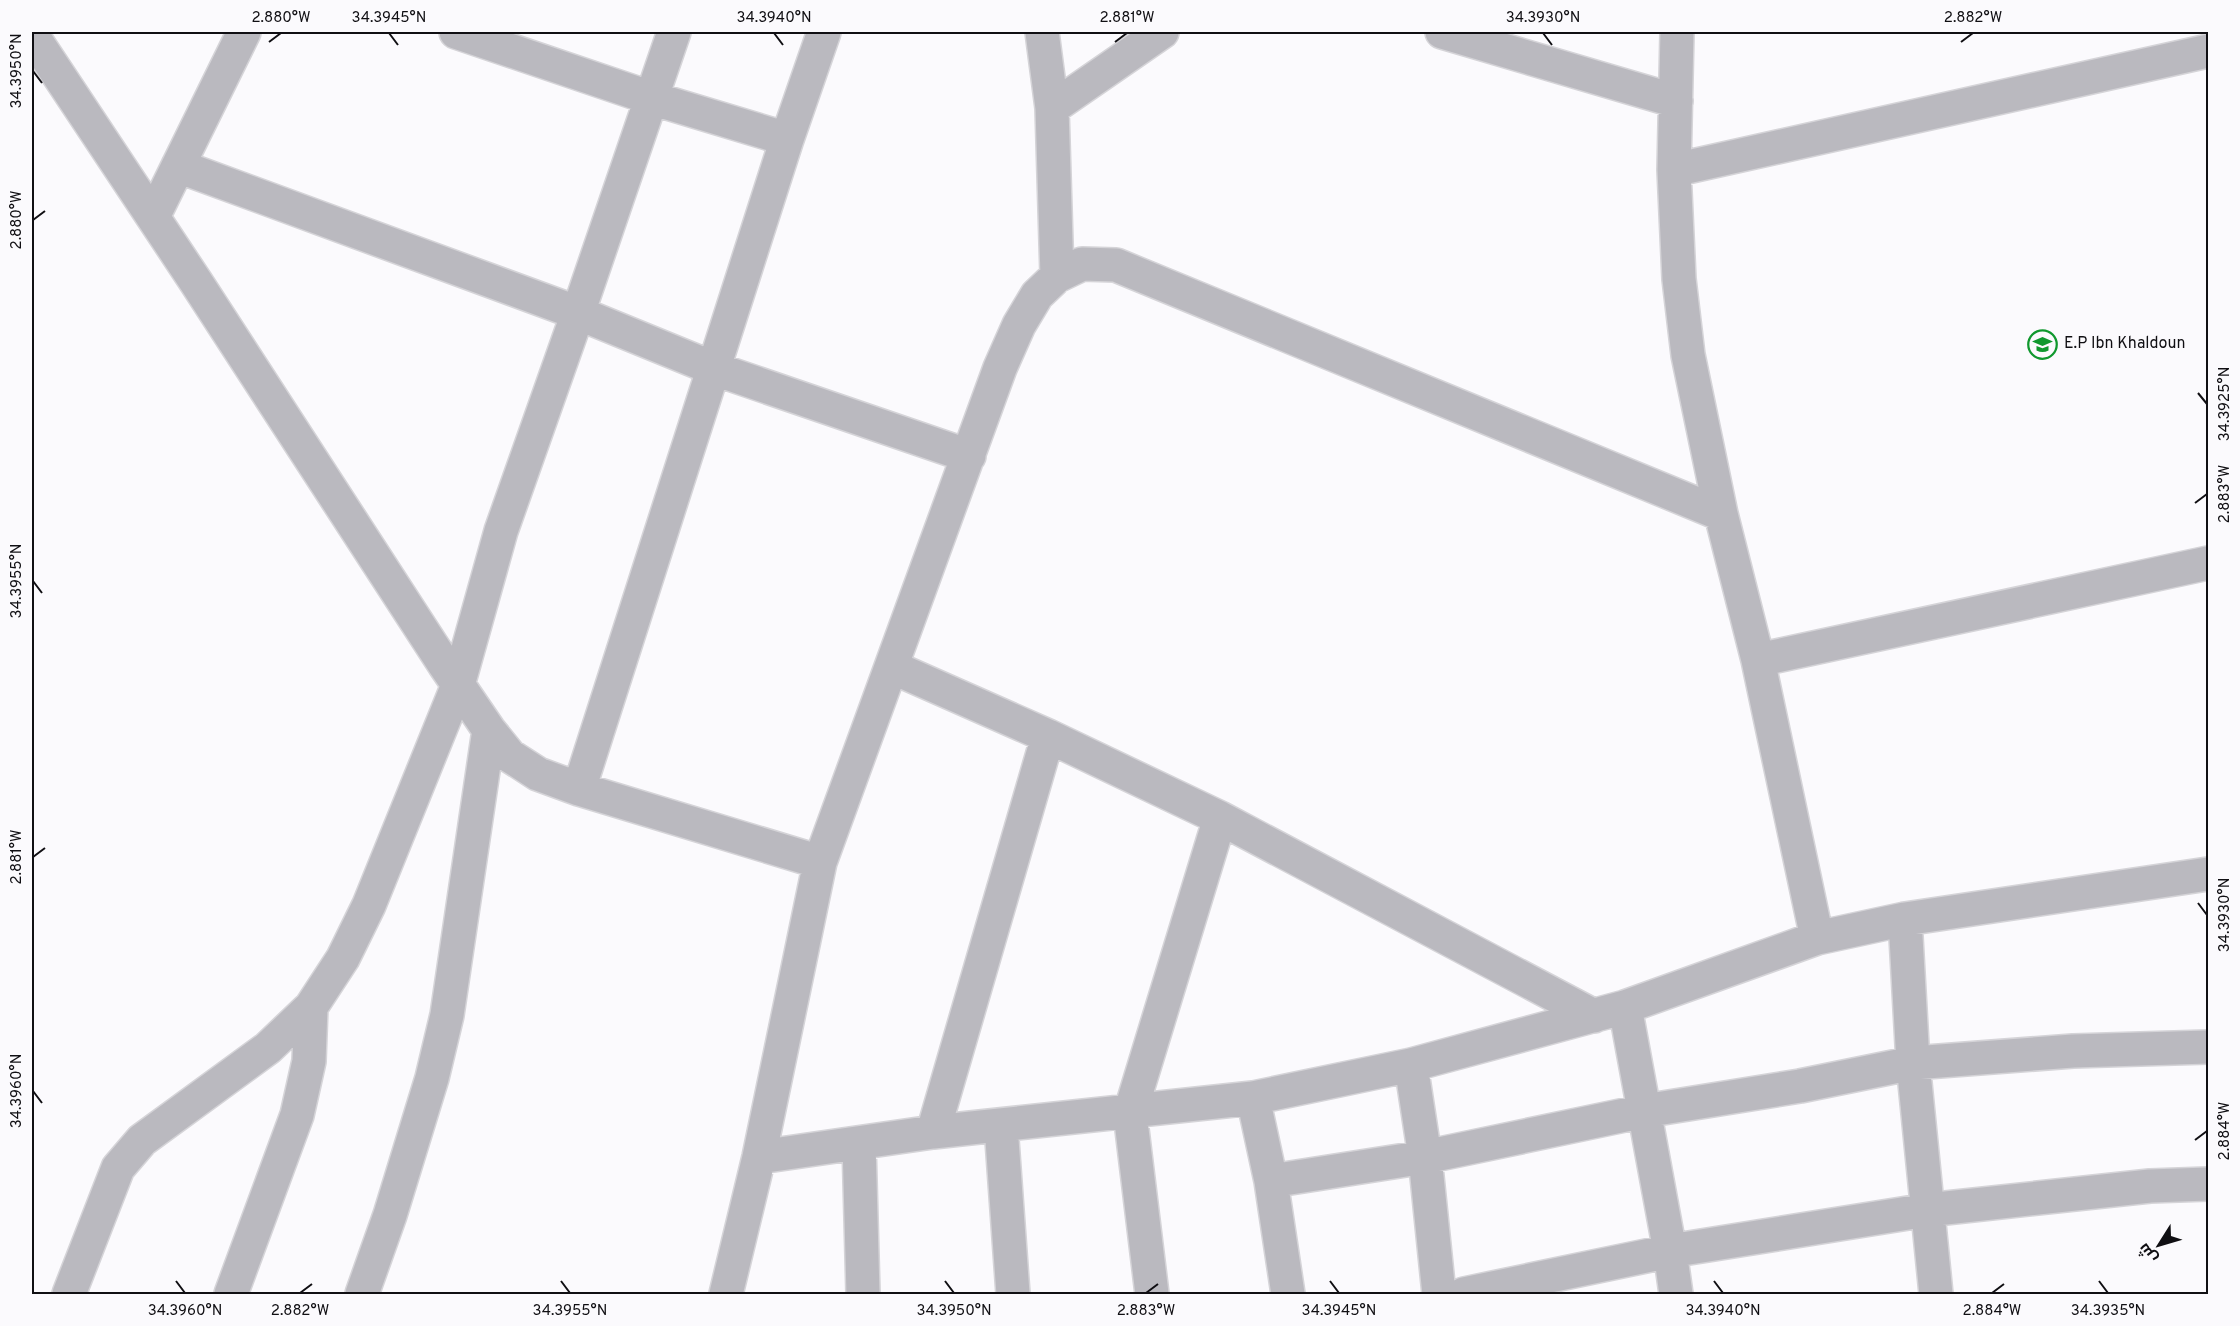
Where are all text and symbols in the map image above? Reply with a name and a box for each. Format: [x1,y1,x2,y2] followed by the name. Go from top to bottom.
[251,9,311,28] text: 2.880°W
[352,9,426,28] text: 34.3945°N
[736,9,812,28] text: 34.3940°N
[1099,9,1155,28] text: 2.881°W
[1506,9,1580,28] text: 34.3930°N
[1944,9,2002,28] text: 2.882°W
[8,33,27,109] text: 34.3950°N
[8,190,27,250] text: 2.880°W
[2027,328,2059,360] school or university icon: E.P Ibn Khaldoun
[2064,334,2186,354] place label: E.P Ibn Khaldoun
[2216,367,2235,441] text: 34.3925°N
[2216,465,2235,523] text: 2.883°W
[8,544,27,618] text: 34.3955°N
[8,829,27,885] text: 2.881°W
[2216,878,2235,952] text: 34.3930°N
[8,1054,27,1128] text: 34.3960°N
[2216,1102,2235,1160] text: 2.884°W
[2129,1215,2189,1275] north arrow
[2134,1239,2163,1267] text: ش
[148,1302,222,1321] text: 34.3960°N
[271,1302,329,1321] text: 2.882°W
[533,1302,607,1321] text: 34.3955°N
[916,1302,992,1321] text: 34.3950°N
[1117,1302,1175,1321] text: 2.883°W
[1302,1302,1376,1321] text: 34.3945°N
[1685,1302,1761,1321] text: 34.3940°N
[1963,1302,2021,1321] text: 2.884°W
[2071,1302,2145,1321] text: 34.3935°N

